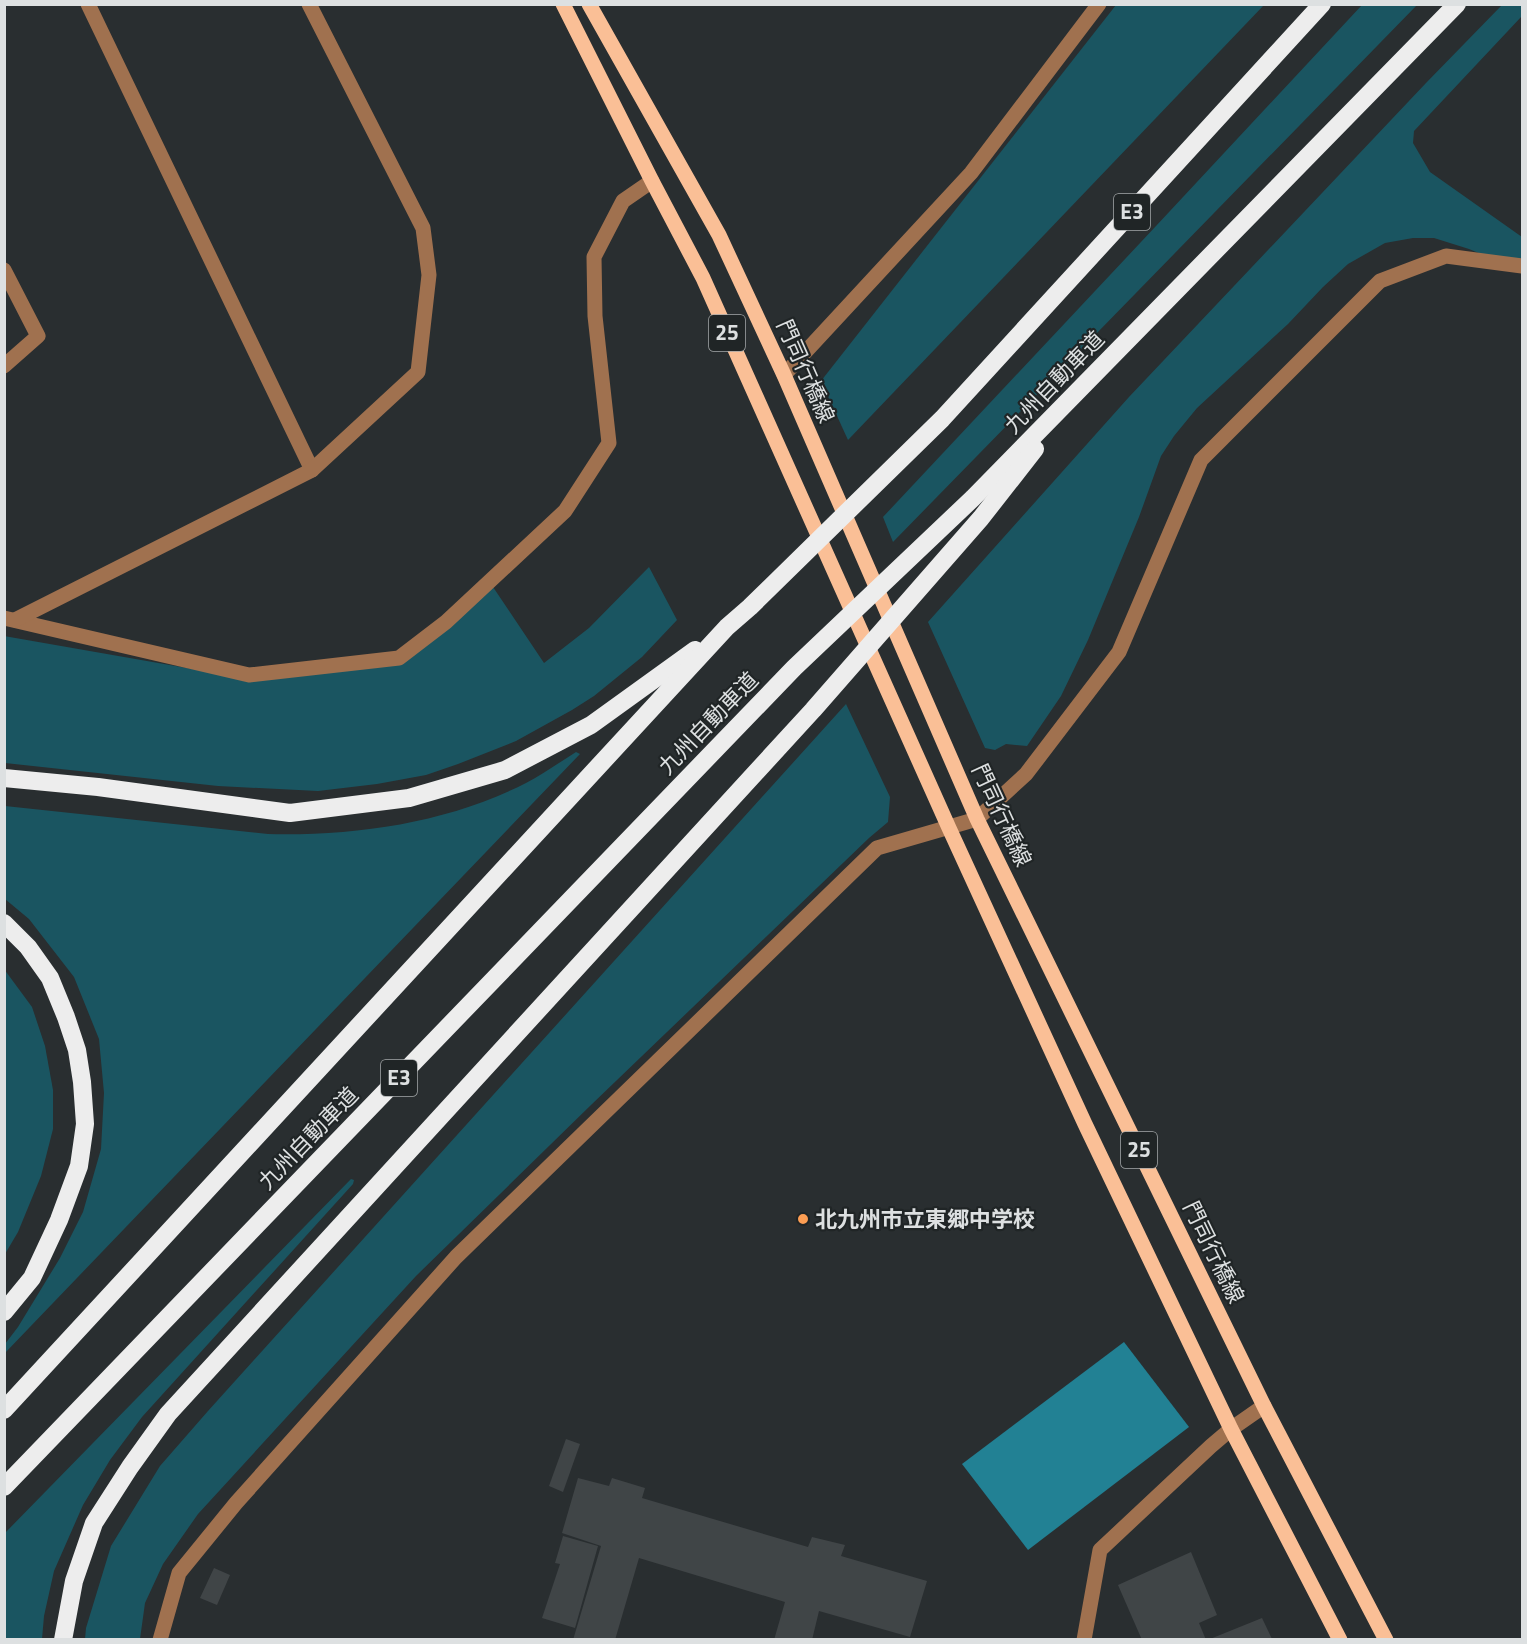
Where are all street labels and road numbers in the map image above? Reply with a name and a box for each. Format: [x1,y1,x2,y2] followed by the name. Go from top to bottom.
[1114,194,1150,230] road number: E3
[768,314,844,428] street label: 門司行橋線
[709,315,745,351] road number: 25
[996,323,1112,441] street label: 九州自動車道
[650,664,766,782] street label: 九州自動車道
[963,758,1041,872] street label: 門司行橋線
[381,1060,417,1096] road number: E3
[250,1079,366,1197] street label: 九州自動車道
[1121,1132,1157,1168] road number: 25
[1175,1195,1253,1309] street label: 門司行橋線

